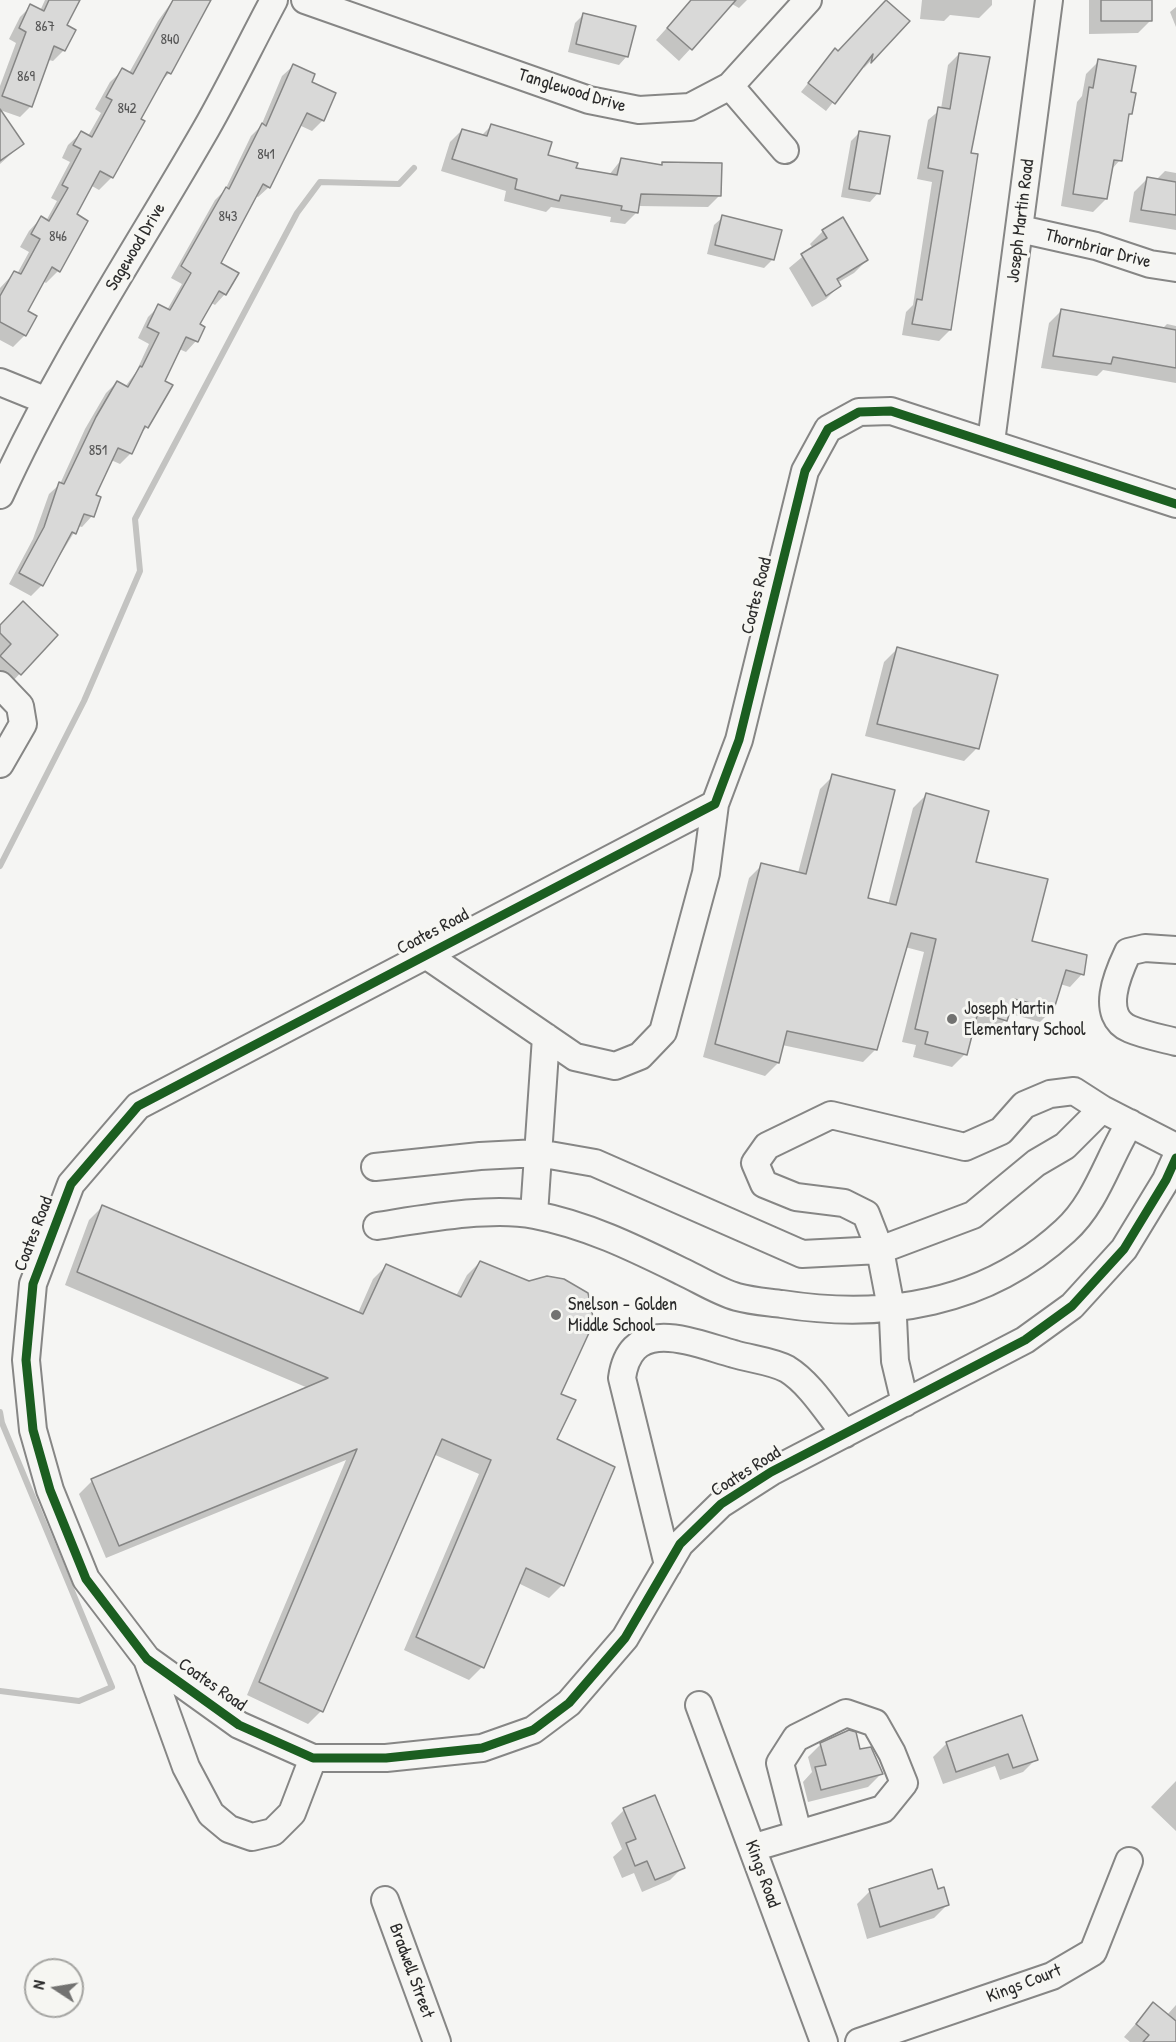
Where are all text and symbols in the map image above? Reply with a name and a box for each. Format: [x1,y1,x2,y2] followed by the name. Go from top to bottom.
[35,18,55,36] house number: 867
[161,31,179,49] house number: 840
[516,64,628,118] street label: Tanglewood Drive
[17,68,35,86] house number: 869
[117,100,137,118] house number: 842
[257,146,275,164] house number: 841
[1003,158,1039,284] street label: Joseph Martin Road
[101,199,171,295] street label: Sagewood Drive
[219,208,237,226] house number: 843
[1043,225,1153,273] street label: Thornbriar Drive
[49,228,67,246] house number: 846
[89,442,107,460] house number: 851
[737,555,777,637] street label: Coates Road
[393,904,473,960] street label: Coates Road
[964,998,1085,1040] place label: Joseph Martin Elementary School
[945,1012,959,1026] marker: Joseph Martin Elementary School
[10,1194,58,1274] street label: Coates Road
[568,1294,677,1336] place label: Snelson - Golden Middle School
[549,1308,563,1322] marker: Snelson - Golden Middle School
[707,1442,785,1502] street label: Coates Road
[174,1654,250,1716] street label: Coates Road
[740,1837,784,1911] street label: Kings Road
[384,1921,438,2021] street label: Bradwell Street
[24,1958,84,2018] north arrow
[984,1960,1064,2008] street label: Kings Court
[27,1978,50,1991] text: N

